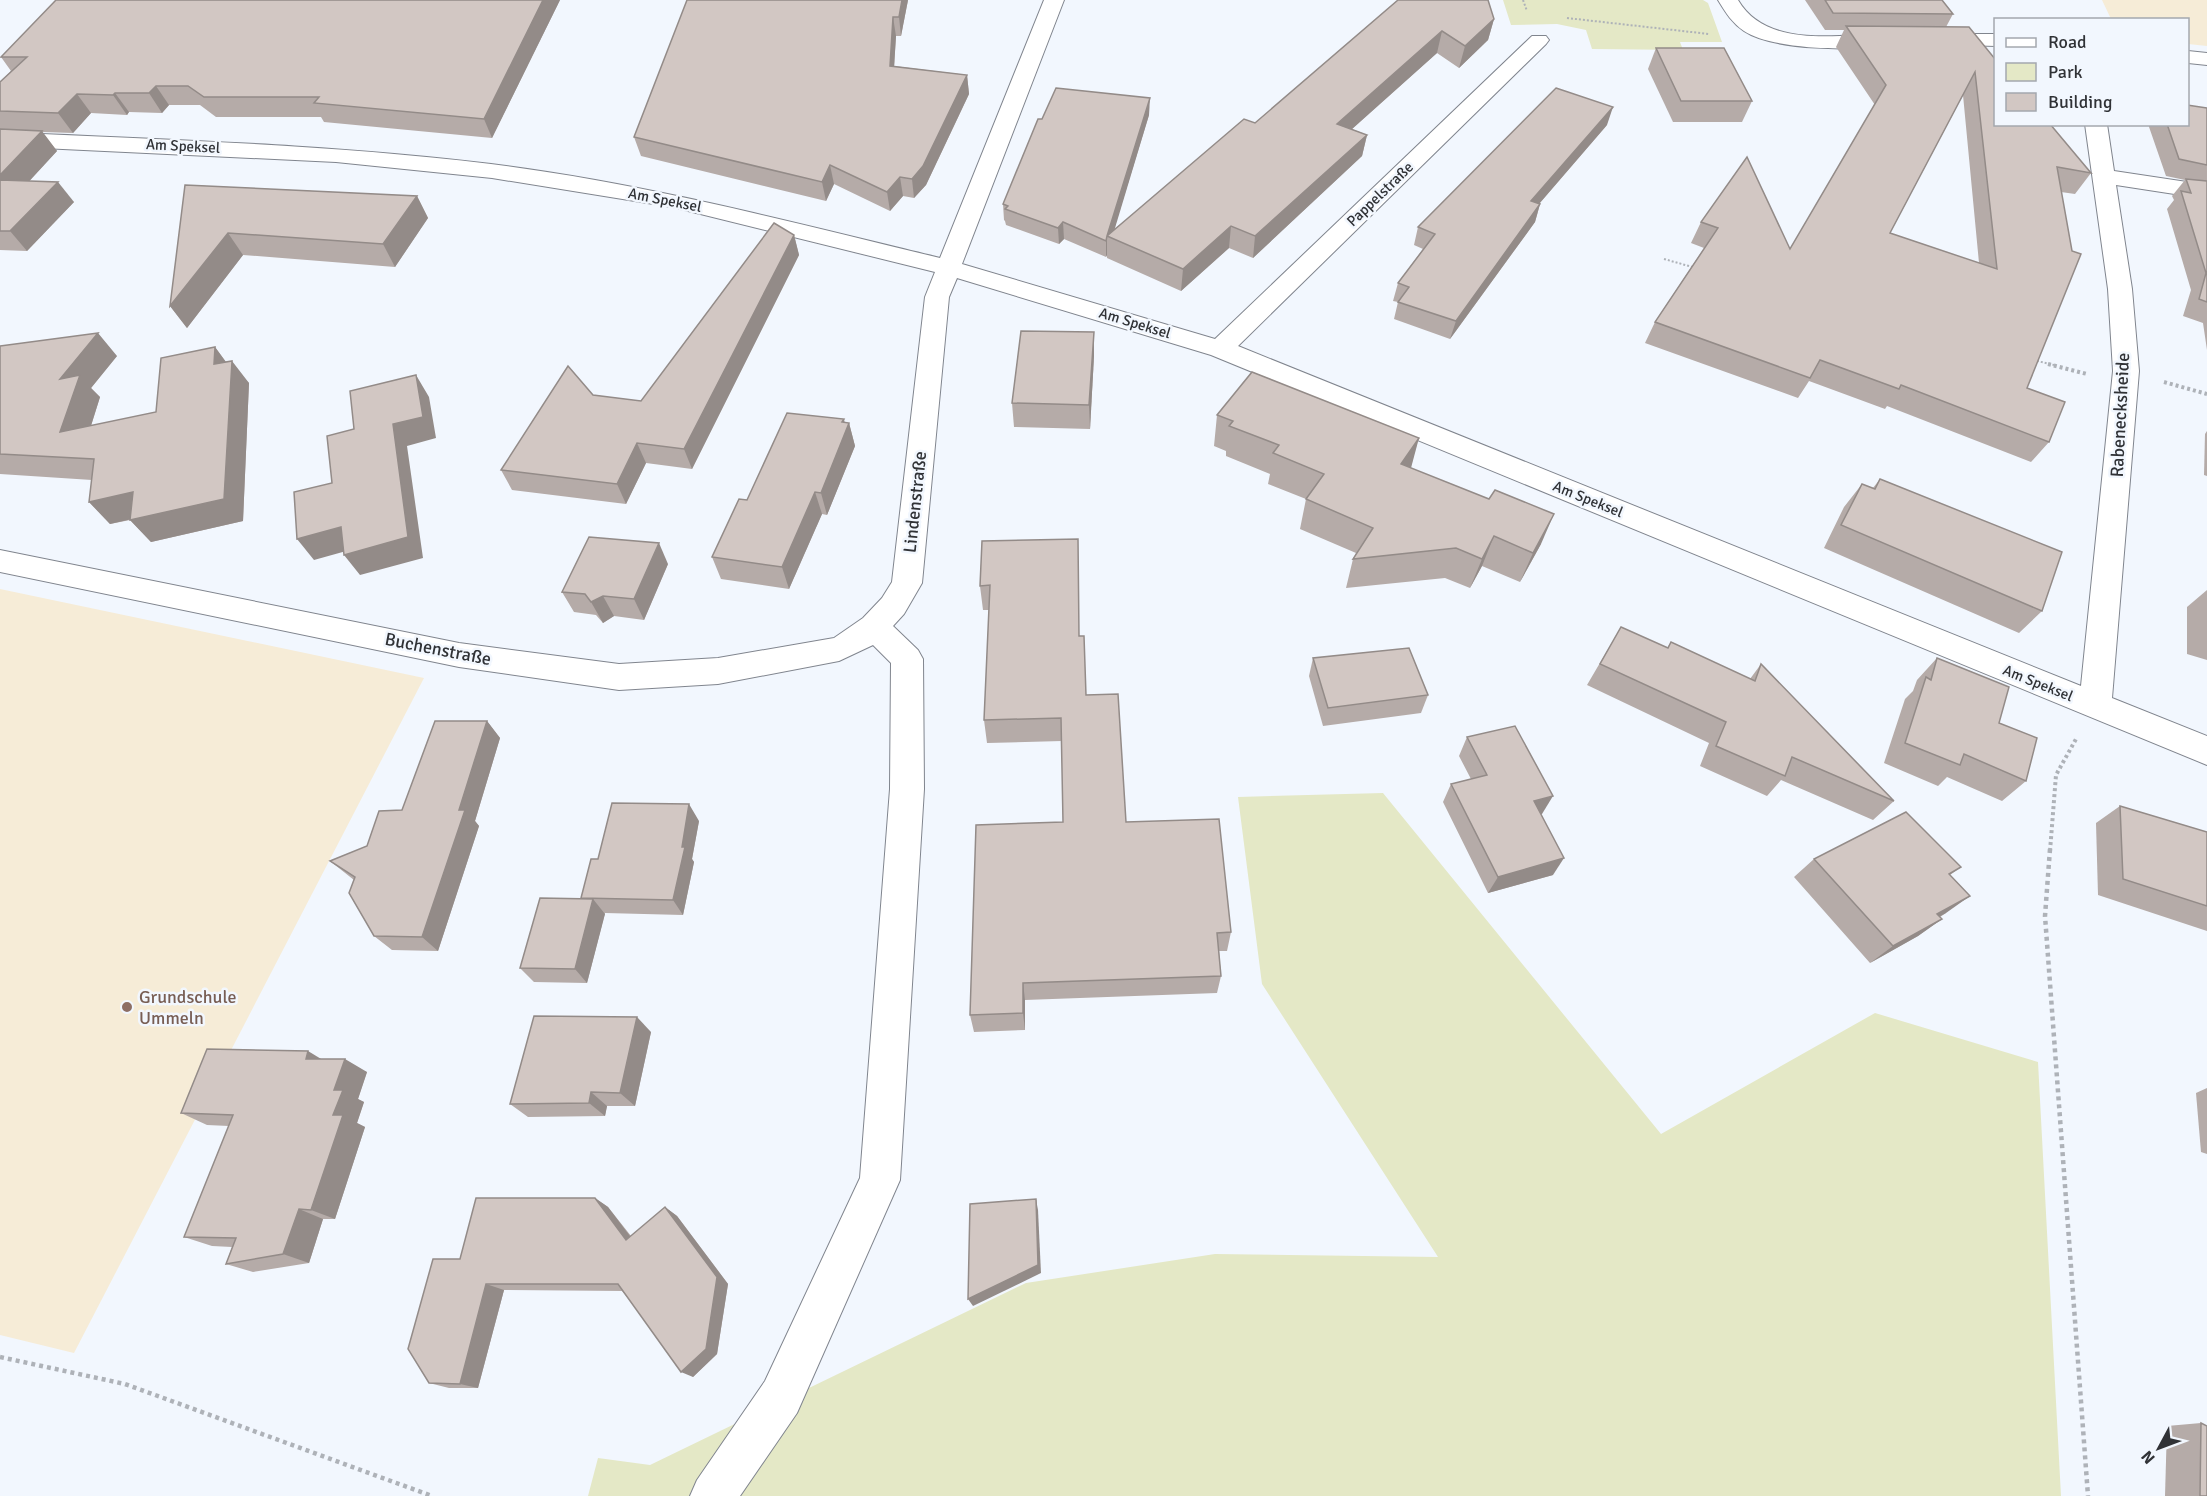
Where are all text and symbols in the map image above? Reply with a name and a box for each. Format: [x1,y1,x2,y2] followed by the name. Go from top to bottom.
[1994,18,2189,126] legend
[2048,31,2087,53] text: Road
[2048,61,2083,83] text: Park
[2048,91,2112,113] text: Building
[145,135,221,157] street label: Am Speksel
[1343,158,1417,230] street label: Pappelstraße
[627,184,703,216] street label: Am Speksel
[1097,304,1173,342] street label: Am Speksel
[2106,352,2134,478] street label: Rabenecksheide
[899,450,931,554] street label: Lindenstraße
[1550,477,1626,521] street label: Am Speksel
[383,628,493,670] street label: Buchenstraße
[2000,661,2076,705] street label: Am Speksel
[139,986,237,1029] place label: Grundschule Ummeln
[120,1000,134,1014] marker: Grundschule Ummeln
[2129,1418,2189,1478] north arrow
[2137,1446,2160,1468] text: N

